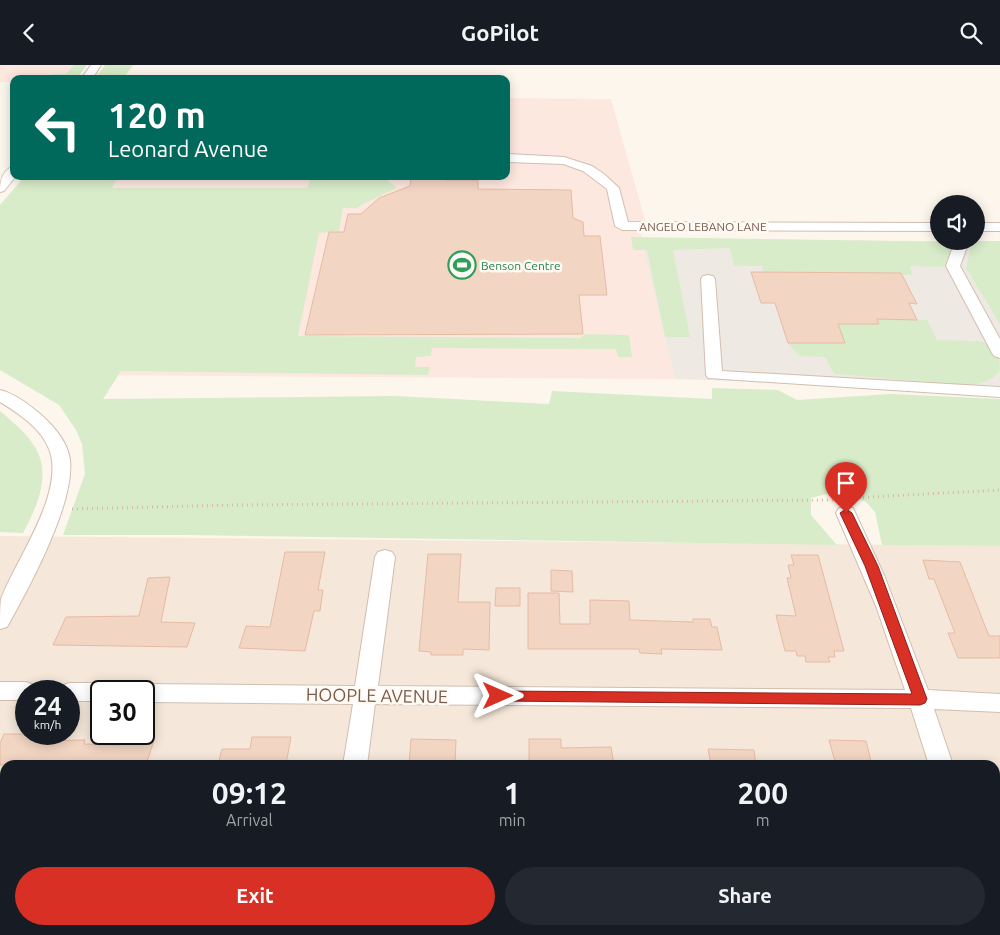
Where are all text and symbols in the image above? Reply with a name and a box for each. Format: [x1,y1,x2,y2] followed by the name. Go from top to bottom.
[15,19,43,47] icon: back
[957,19,985,47] icon: search
[461,20,539,45] text: GoPilot
[25,95,90,160] icon: left
[108,95,206,135] text: 120 m
[108,136,268,161] text: Leonard Avenue
[930,195,985,250] map controls
[930,195,985,250] button: sound
[639,220,767,233] street label: ANGELO LEBANO LANE
[447,250,477,280] sports icon: Benson Centre
[481,259,561,272] place label: Benson Centre
[825,462,867,513] pin
[832,469,860,497] icon: arrive
[471,669,523,721] position arrow
[90,680,155,745] speed limit sign: 30
[306,684,448,706] street label: HOOPLE AVENUE
[33,692,62,720] text: 24
[34,718,61,731] text: km/h
[212,776,287,810] text: 09:12
[504,776,521,810] text: 1
[737,776,788,810] text: 200
[226,811,273,829] text: Arrival
[499,811,526,829] text: min
[756,811,770,829] text: m
[15,867,495,925] button: Exit
[505,867,985,925] button: Share

